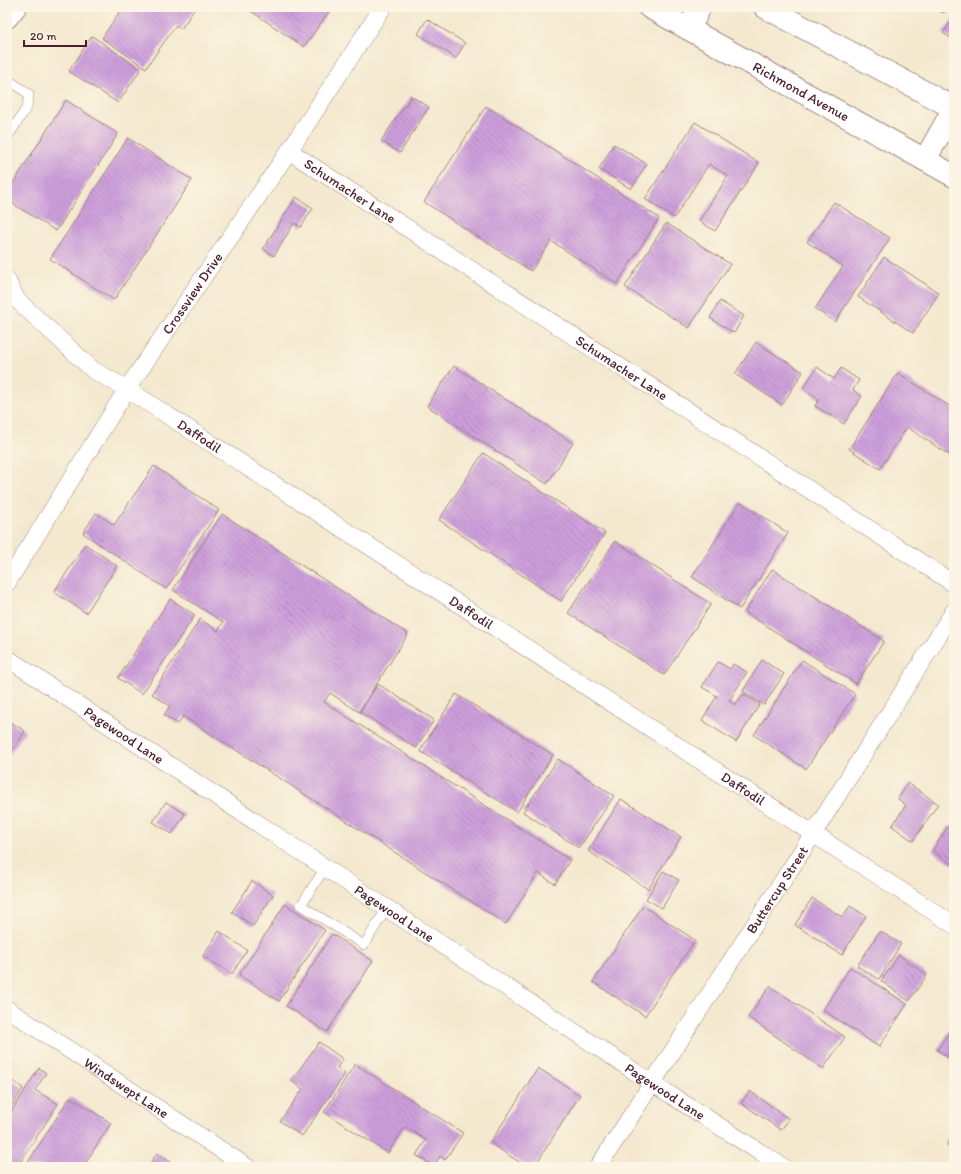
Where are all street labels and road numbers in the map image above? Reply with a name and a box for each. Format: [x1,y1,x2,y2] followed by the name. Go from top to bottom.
[750,58,853,126] street label: Richmond Avenue
[301,155,399,228] street label: Schumacher Lane
[159,249,227,338] street label: Crossview Drive
[572,332,671,404] street label: Schumacher Lane
[174,416,224,457] street label: Daffodil
[446,592,496,633] street label: Daffodil
[81,703,167,768] street label: Pagewood Lane
[718,768,768,809] street label: Daffodil
[743,843,812,937] street label: Buttercup Street
[351,881,437,946] street label: Pagewood Lane
[81,1054,172,1122] street label: Windswept Lane
[622,1060,708,1124] street label: Pagewood Lane

